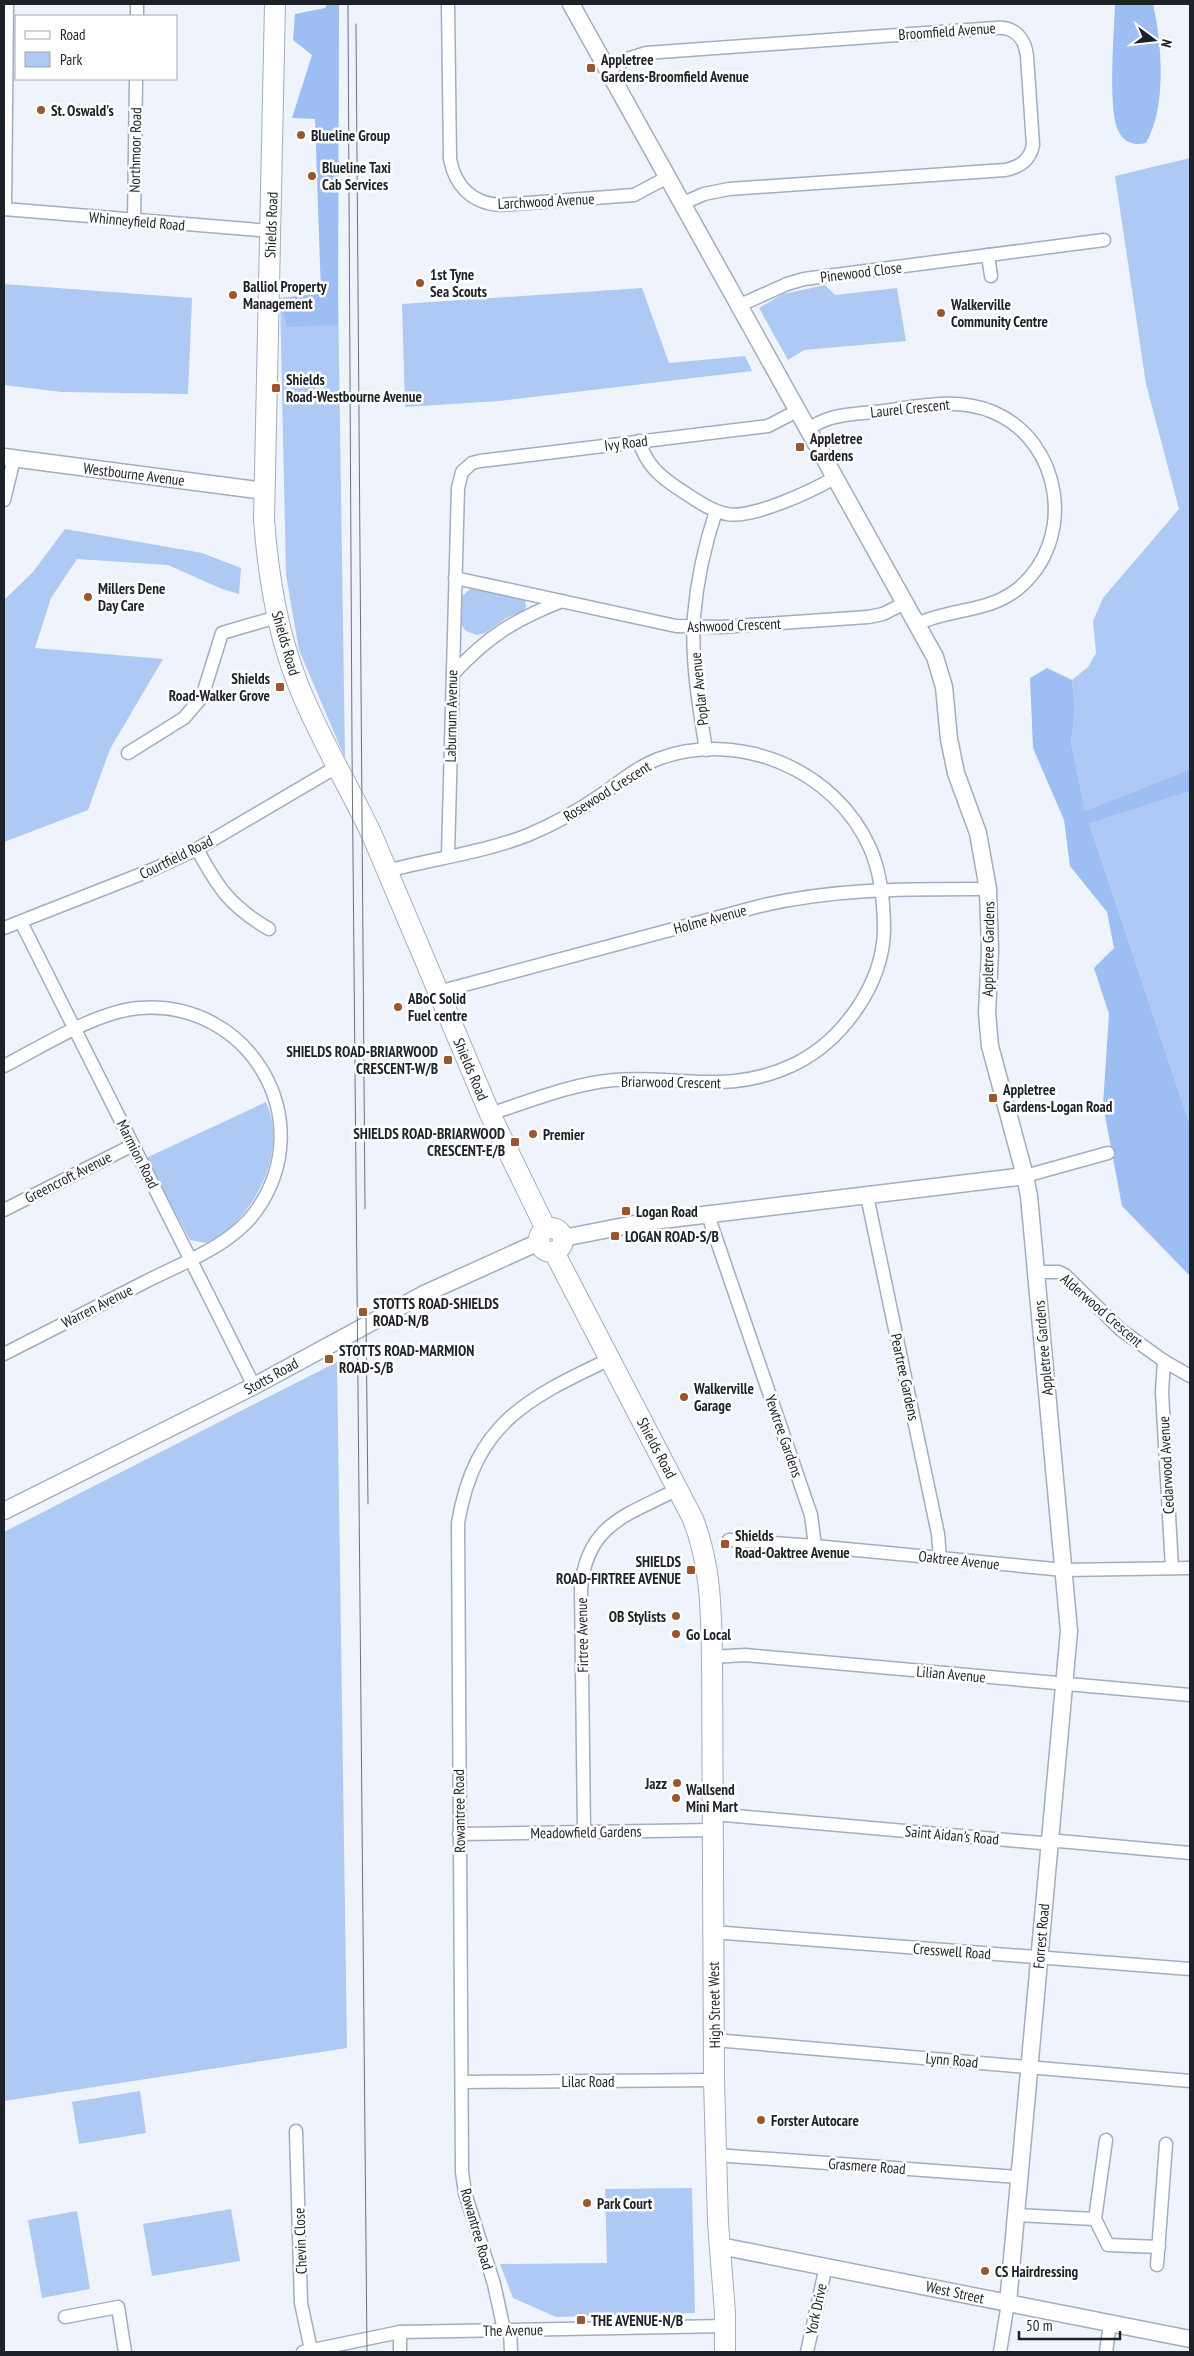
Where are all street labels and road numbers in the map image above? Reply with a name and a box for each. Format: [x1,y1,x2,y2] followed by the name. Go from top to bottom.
[898,18,996,44] street label: Broomfield Avenue
[125,107,145,193] street label: Northmoor Road
[497,189,595,213] street label: Larchwood Avenue
[260,192,282,258] street label: Shields Road
[88,207,186,235] street label: Whinneyfield Road
[819,258,903,286] street label: Pinewood Close
[869,394,951,422] street label: Laurel Crescent
[603,431,649,455] street label: Ivy Road
[82,458,186,490] street label: Westbourne Avenue
[268,609,304,677] street label: Shields Road
[687,614,781,636] street label: Ashwood Crescent
[686,651,712,727] street label: Poplar Avenue
[441,669,461,763] street label: Laburnum Avenue
[560,757,654,825] street label: Rosewood Crescent
[136,831,216,883] street label: Courtfield Road
[671,900,749,938] street label: Holme Avenue
[978,901,998,997] street label: Appletree Gardens
[449,1035,493,1103] street label: Shields Road
[621,1072,721,1092] street label: Briarwood Crescent
[113,1116,163,1192] street label: Marmion Road
[22,1147,114,1207] street label: Greencroft Avenue
[1057,1269,1147,1351] street label: Alderwood Crescent
[58,1280,136,1332] street label: Warren Avenue
[1029,1300,1057,1396] street label: Appletree Gardens
[887,1332,923,1422] street label: Peartree Gardens
[241,1353,301,1399] street label: Stotts Road
[761,1392,807,1480] street label: Yewtree Gardens
[633,1414,681,1482] street label: Shields Road
[1154,1415,1178,1515] street label: Cedarwood Avenue
[918,1546,1000,1574] street label: Oaktree Avenue
[572,1597,592,1673] street label: Firtree Avenue
[916,1662,986,1686] street label: Lilian Avenue
[449,1769,469,1853] street label: Rowantree Road
[904,1821,1000,1849] street label: Saint Aidan's Road
[530,1822,642,1842] street label: Meadowfield Gardens
[1029,1903,1053,1969] street label: Forrest Road
[913,1939,991,1963] street label: Cresswell Road
[704,1962,724,2048] street label: High Street West
[925,2048,979,2072] street label: Lynn Road
[562,2072,614,2091] street label: Lilac Road
[828,2154,906,2178] street label: Grasmere Road
[456,2186,498,2272] street label: Rowantree Road
[289,2208,311,2274] street label: Chevin Close
[924,2277,986,2307] street label: West Street
[801,2281,831,2337] street label: York Drive
[483,2320,543,2340] street label: The Avenue

